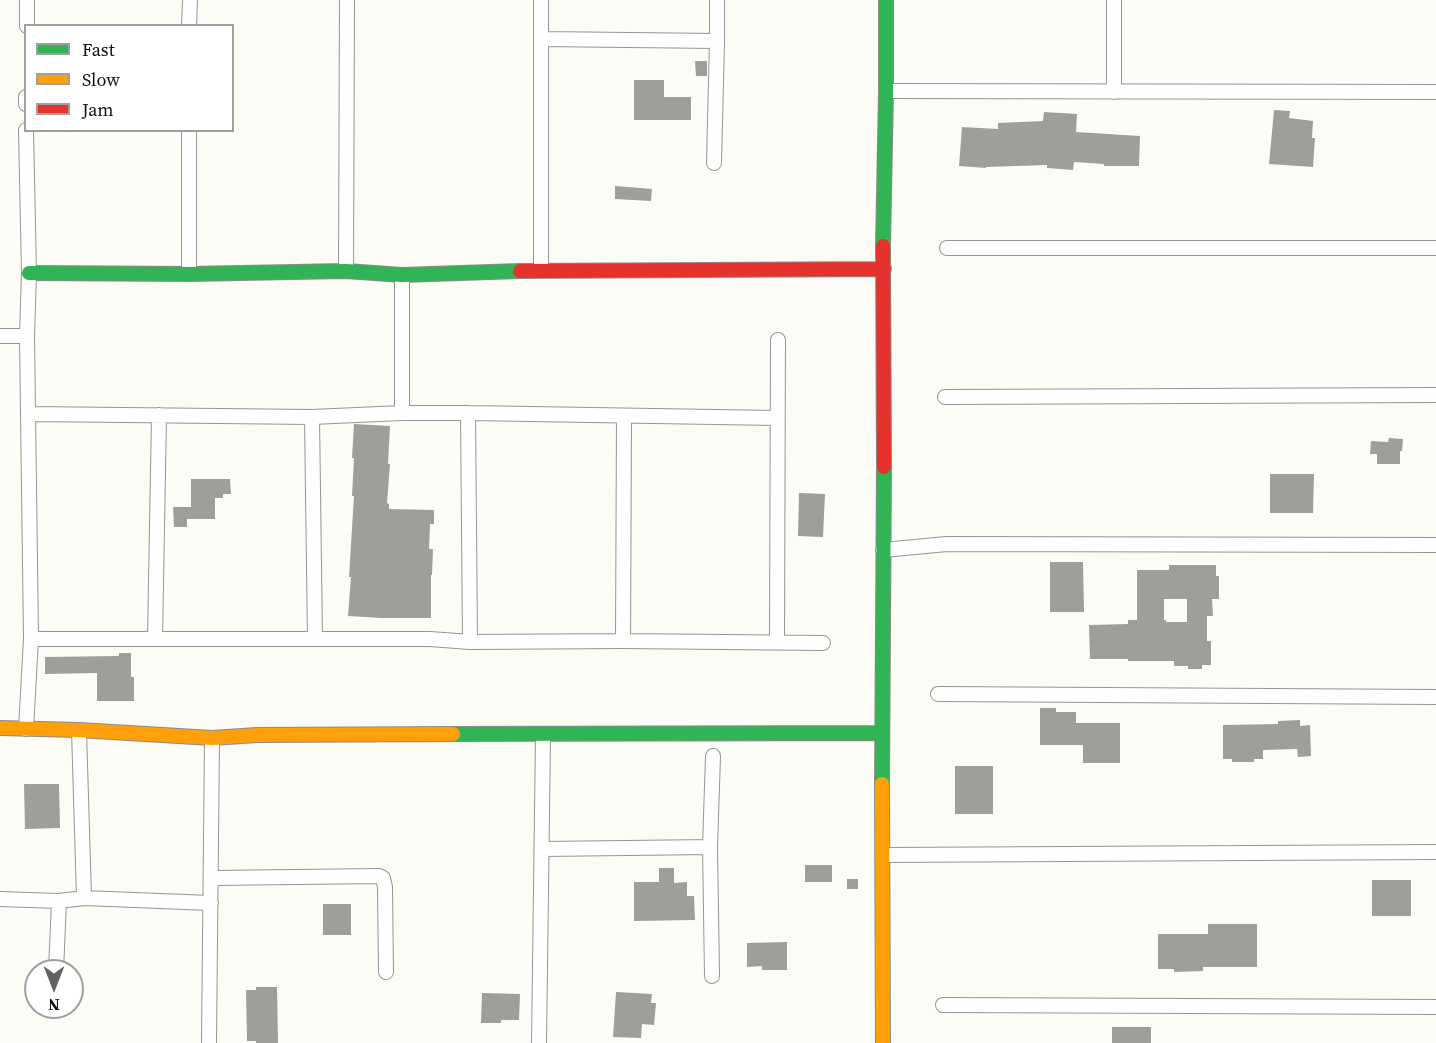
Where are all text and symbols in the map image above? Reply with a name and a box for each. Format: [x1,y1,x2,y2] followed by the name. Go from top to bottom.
[24,24,234,132] legend
[82,37,115,62] text: Fast
[82,67,120,92] text: Slow
[82,97,114,122] text: Jam
[24,959,84,1019] north arrow
[48,994,60,1016] text: N

